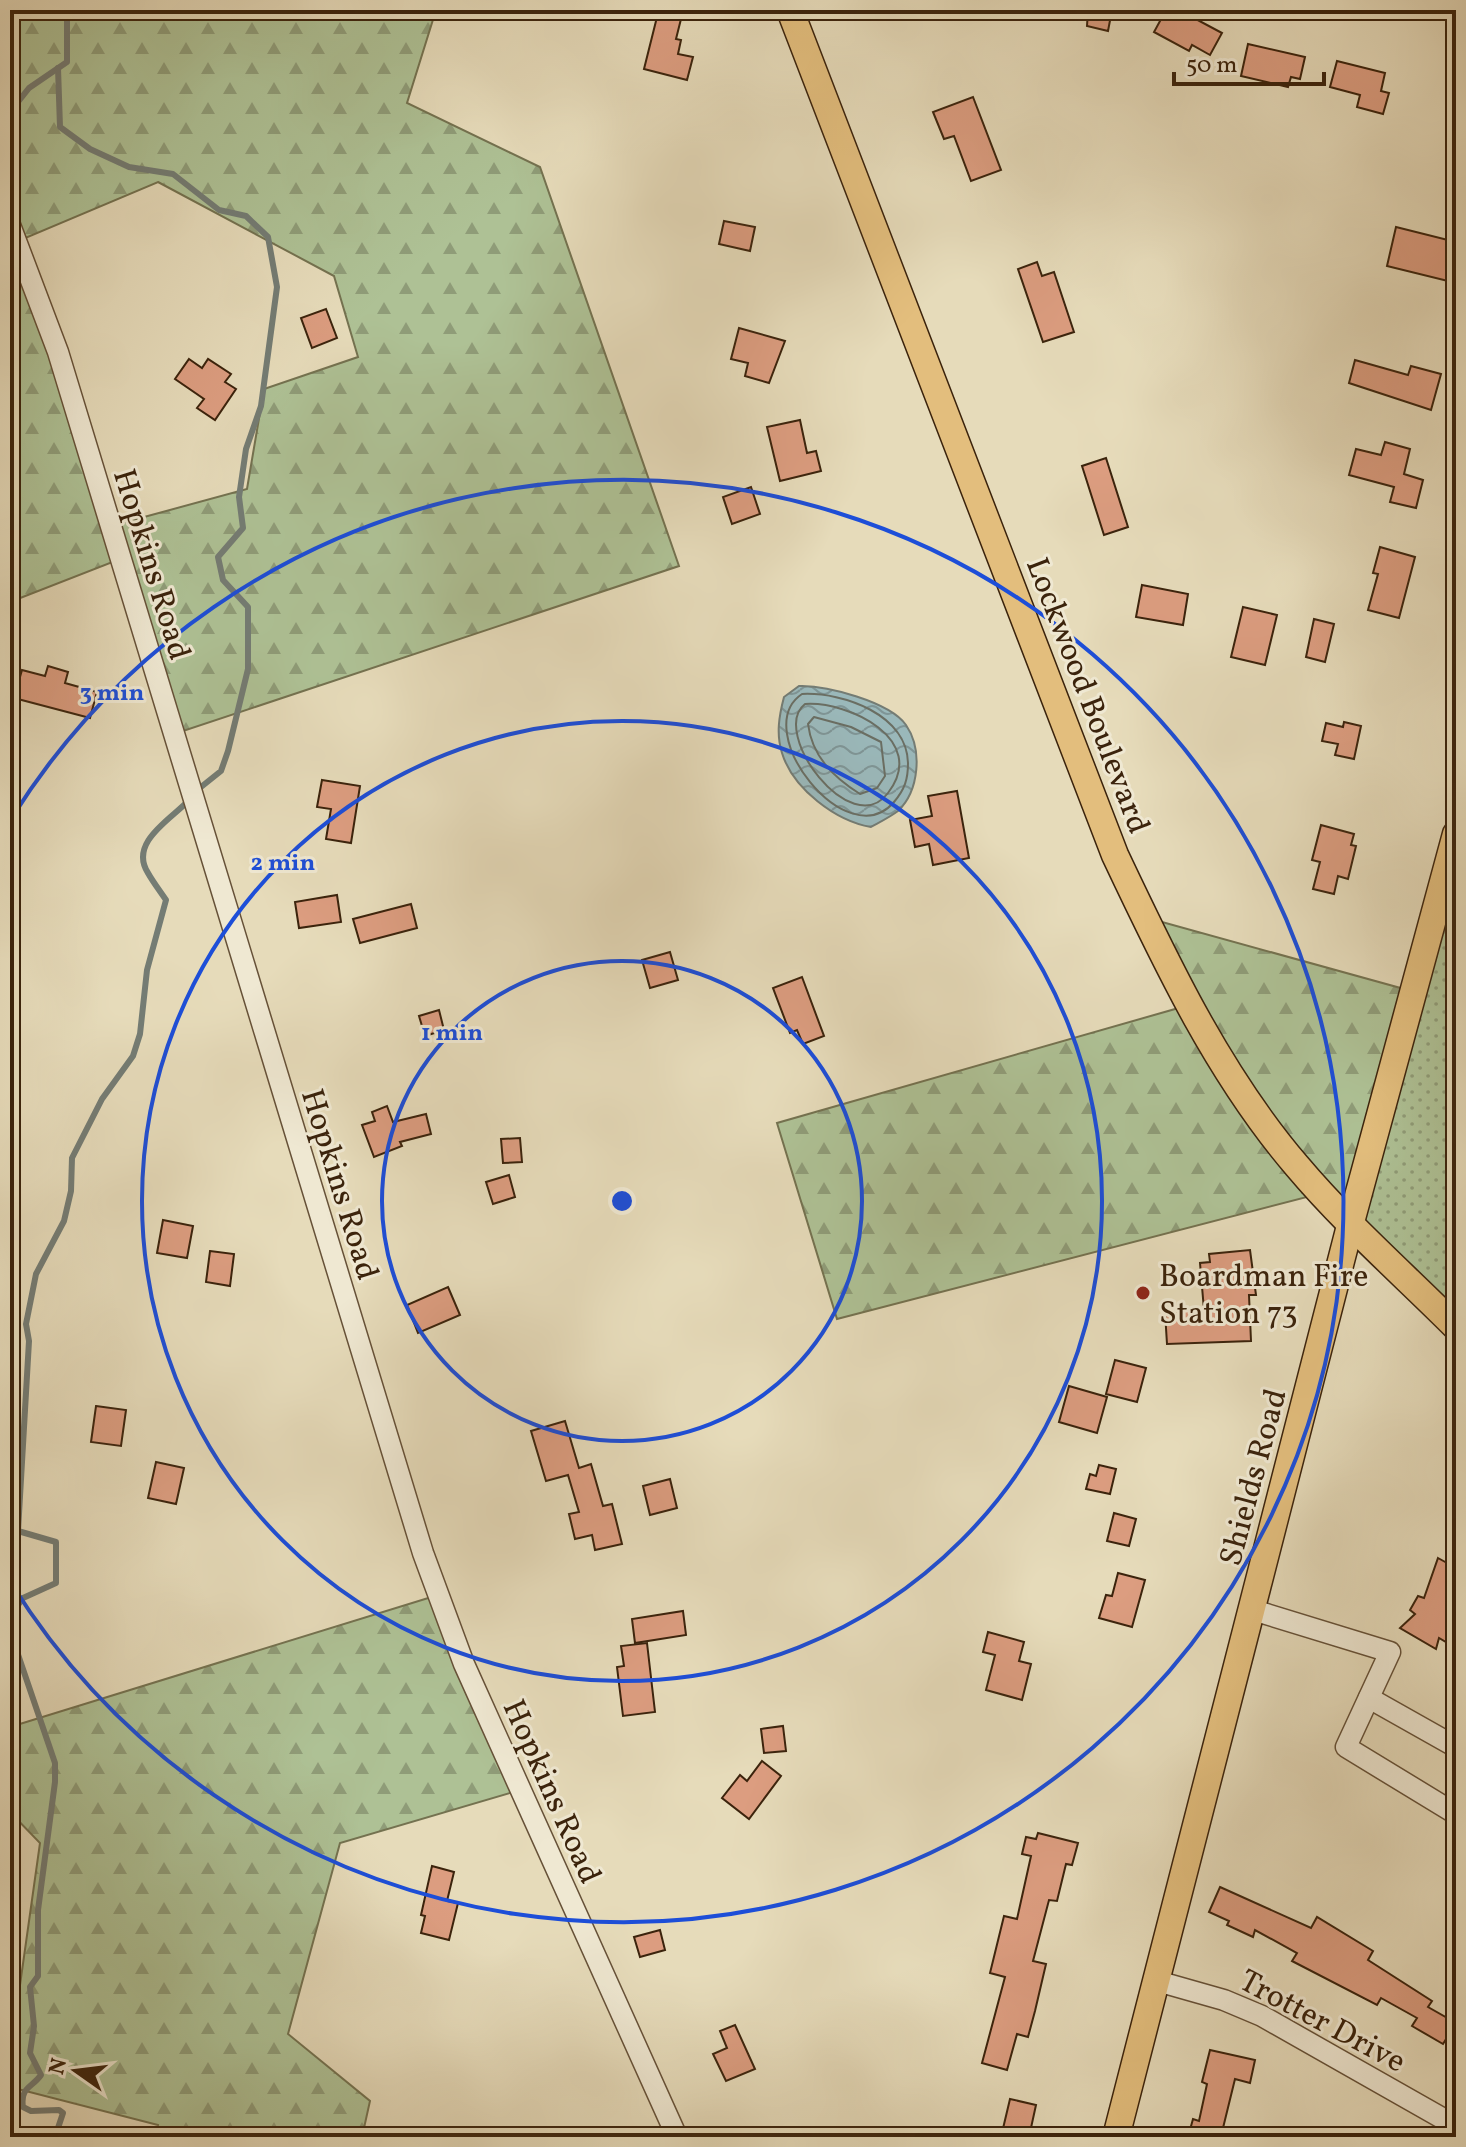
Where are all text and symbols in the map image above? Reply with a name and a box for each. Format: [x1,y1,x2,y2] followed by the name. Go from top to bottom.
[1174,36,1324,86] scale bar
[1186,49,1238,83] text: 50 m
[100,464,200,666] street label: Hopkins Road
[1013,552,1159,841] street label: Lockwood Boulevard
[80,677,144,711] text: 3 min
[251,847,316,881] text: 2 min
[421,1017,483,1051] text: 1 min
[288,1084,388,1286] street label: Hopkins Road
[608,1187,636,1215] centre of rings
[1159,1256,1368,1337] place label: Boardman Fire Station 73
[1134,1284,1152,1302] marker: Boardman Fire Station 73
[1210,1384,1300,1571] street label: Shields Road
[490,1693,611,1891] street label: Hopkins Road
[1231,1960,1413,2085] street label: Trotter Drive
[36,2031,116,2111] north arrow
[42,2055,76,2078] text: N

